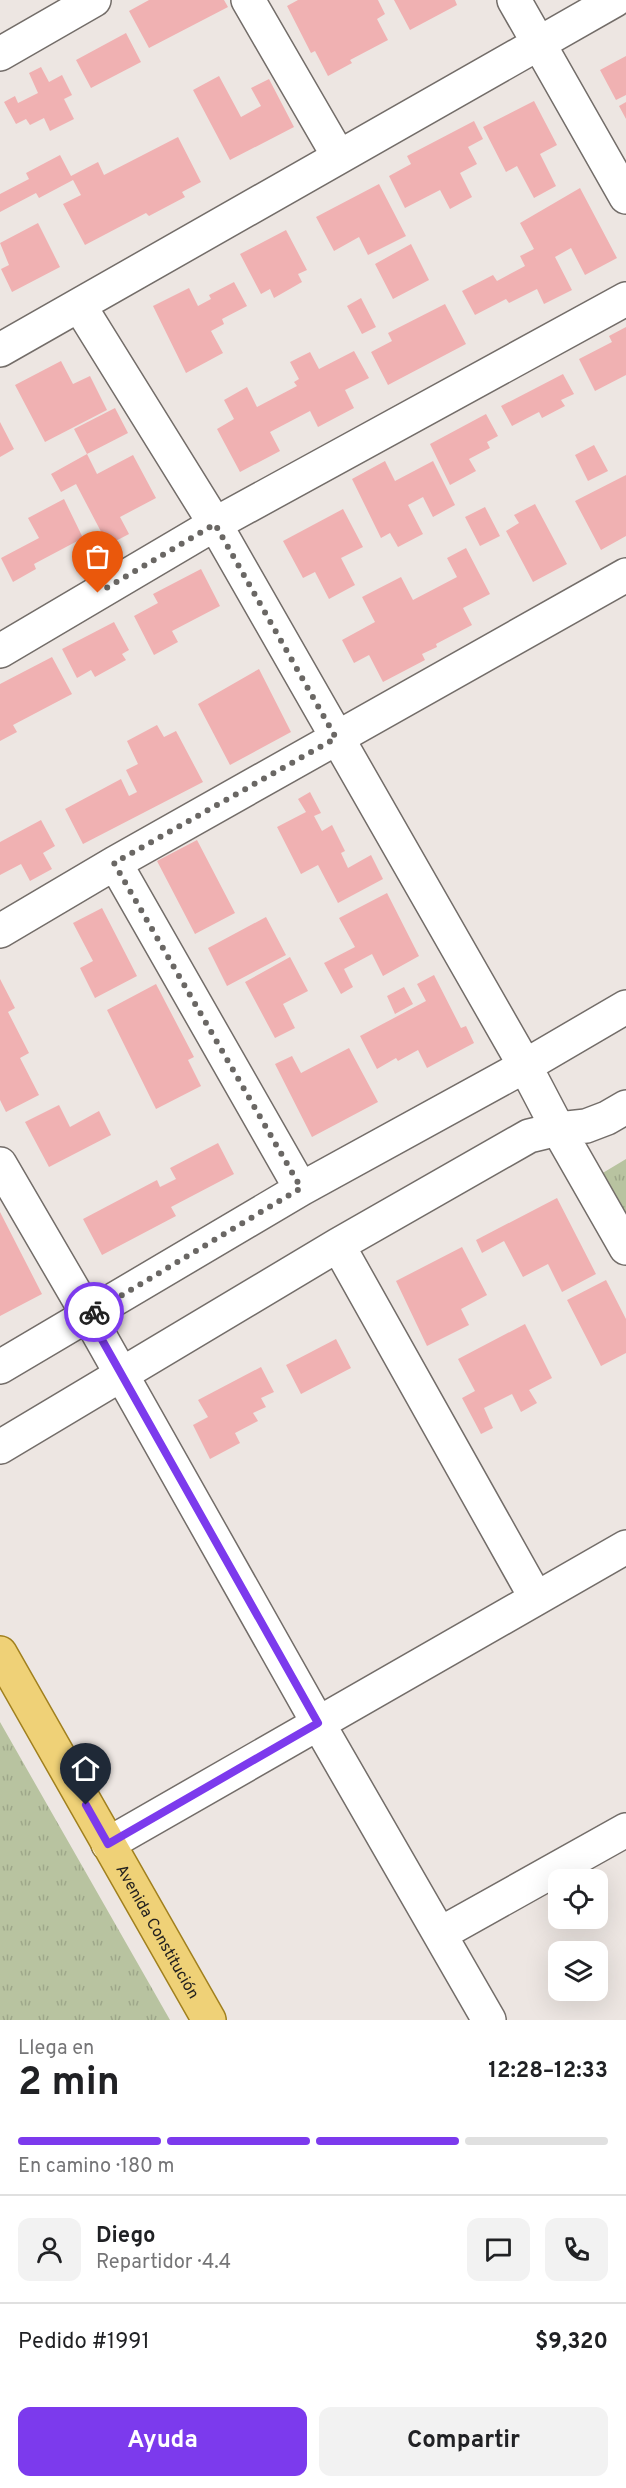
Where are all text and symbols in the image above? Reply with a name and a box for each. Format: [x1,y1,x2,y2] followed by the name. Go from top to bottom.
[72,531,123,593] pin
[81,540,114,573] icon: bag
[64,1282,124,1342] courier
[78,1296,111,1329] icon: bike
[60,1743,111,1805] pin
[69,1752,102,1785] icon: home
[110,1861,203,2003] street label: Avenida Constitución
[548,1869,608,2001] map controls
[548,1869,608,1929] button: locate
[548,1941,608,2001] button: layers
[18,2036,94,2062] text: Llega en
[488,2058,608,2085] text: 12:28–12:33
[18,2060,120,2109] text: 2 min
[18,2154,175,2180] text: En camino · 180 m
[18,2218,81,2281] button: person
[467,2218,530,2281] button: chat
[545,2218,608,2281] button: phone
[96,2223,155,2250] text: Diego
[96,2250,231,2276] text: Repartidor · 4.4
[18,2329,150,2356] text: Pedido #1991
[535,2329,608,2356] text: $9,320
[18,2407,307,2476] button: Ayuda
[319,2407,608,2476] button: Compartir

